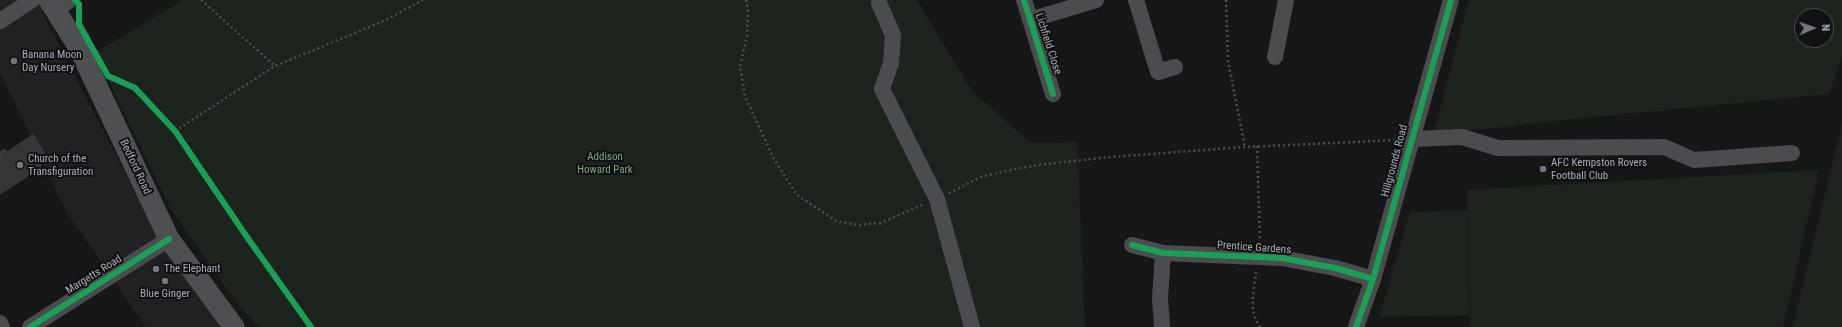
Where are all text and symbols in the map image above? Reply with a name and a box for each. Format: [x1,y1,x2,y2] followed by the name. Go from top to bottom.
[1794,8,1834,48] north arrow
[1032,12,1064,76] street label: Lichfield Close
[1819,24,1832,31] text: N
[22,48,82,74] place label: Banana Moon Day Nursery
[9,56,19,66] marker: Banana Moon Day Nursery
[1379,123,1411,199] street label: Hillgrounds Road
[117,138,153,196] street label: Bedford Road
[577,150,633,176] park label: Addison Howard Park
[28,152,93,178] place label: Church of the Transfiguration
[1551,156,1647,182] place label: AFC Kempston Rovers Football Club
[15,160,25,170] marker: Church of the Transfiguration
[1538,164,1548,174] marker: AFC Kempston Rovers Football Club
[1216,239,1292,257] street label: Prentice Gardens
[64,253,124,297] street label: Margetts Road
[164,262,220,276] place label: The Elephant
[151,264,161,274] marker: The Elephant
[160,276,170,286] marker: Blue Ginger
[140,287,190,301] place label: Blue Ginger

